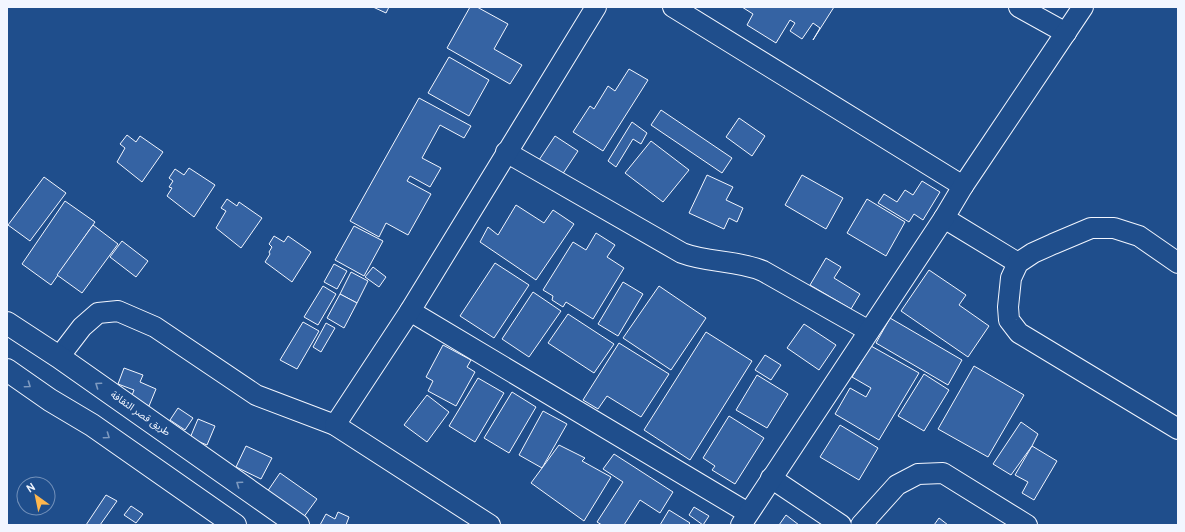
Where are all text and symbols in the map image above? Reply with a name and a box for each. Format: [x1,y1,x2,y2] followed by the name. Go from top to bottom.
[24,380,31,387] one-way arrow
[96,383,103,390] one-way arrow
[108,389,173,440] street label: طريق قصر الثقافة
[102,431,109,438] one-way arrow
[16,476,56,516] north arrow
[24,480,38,496] text: N
[236,481,243,489] one-way arrow

